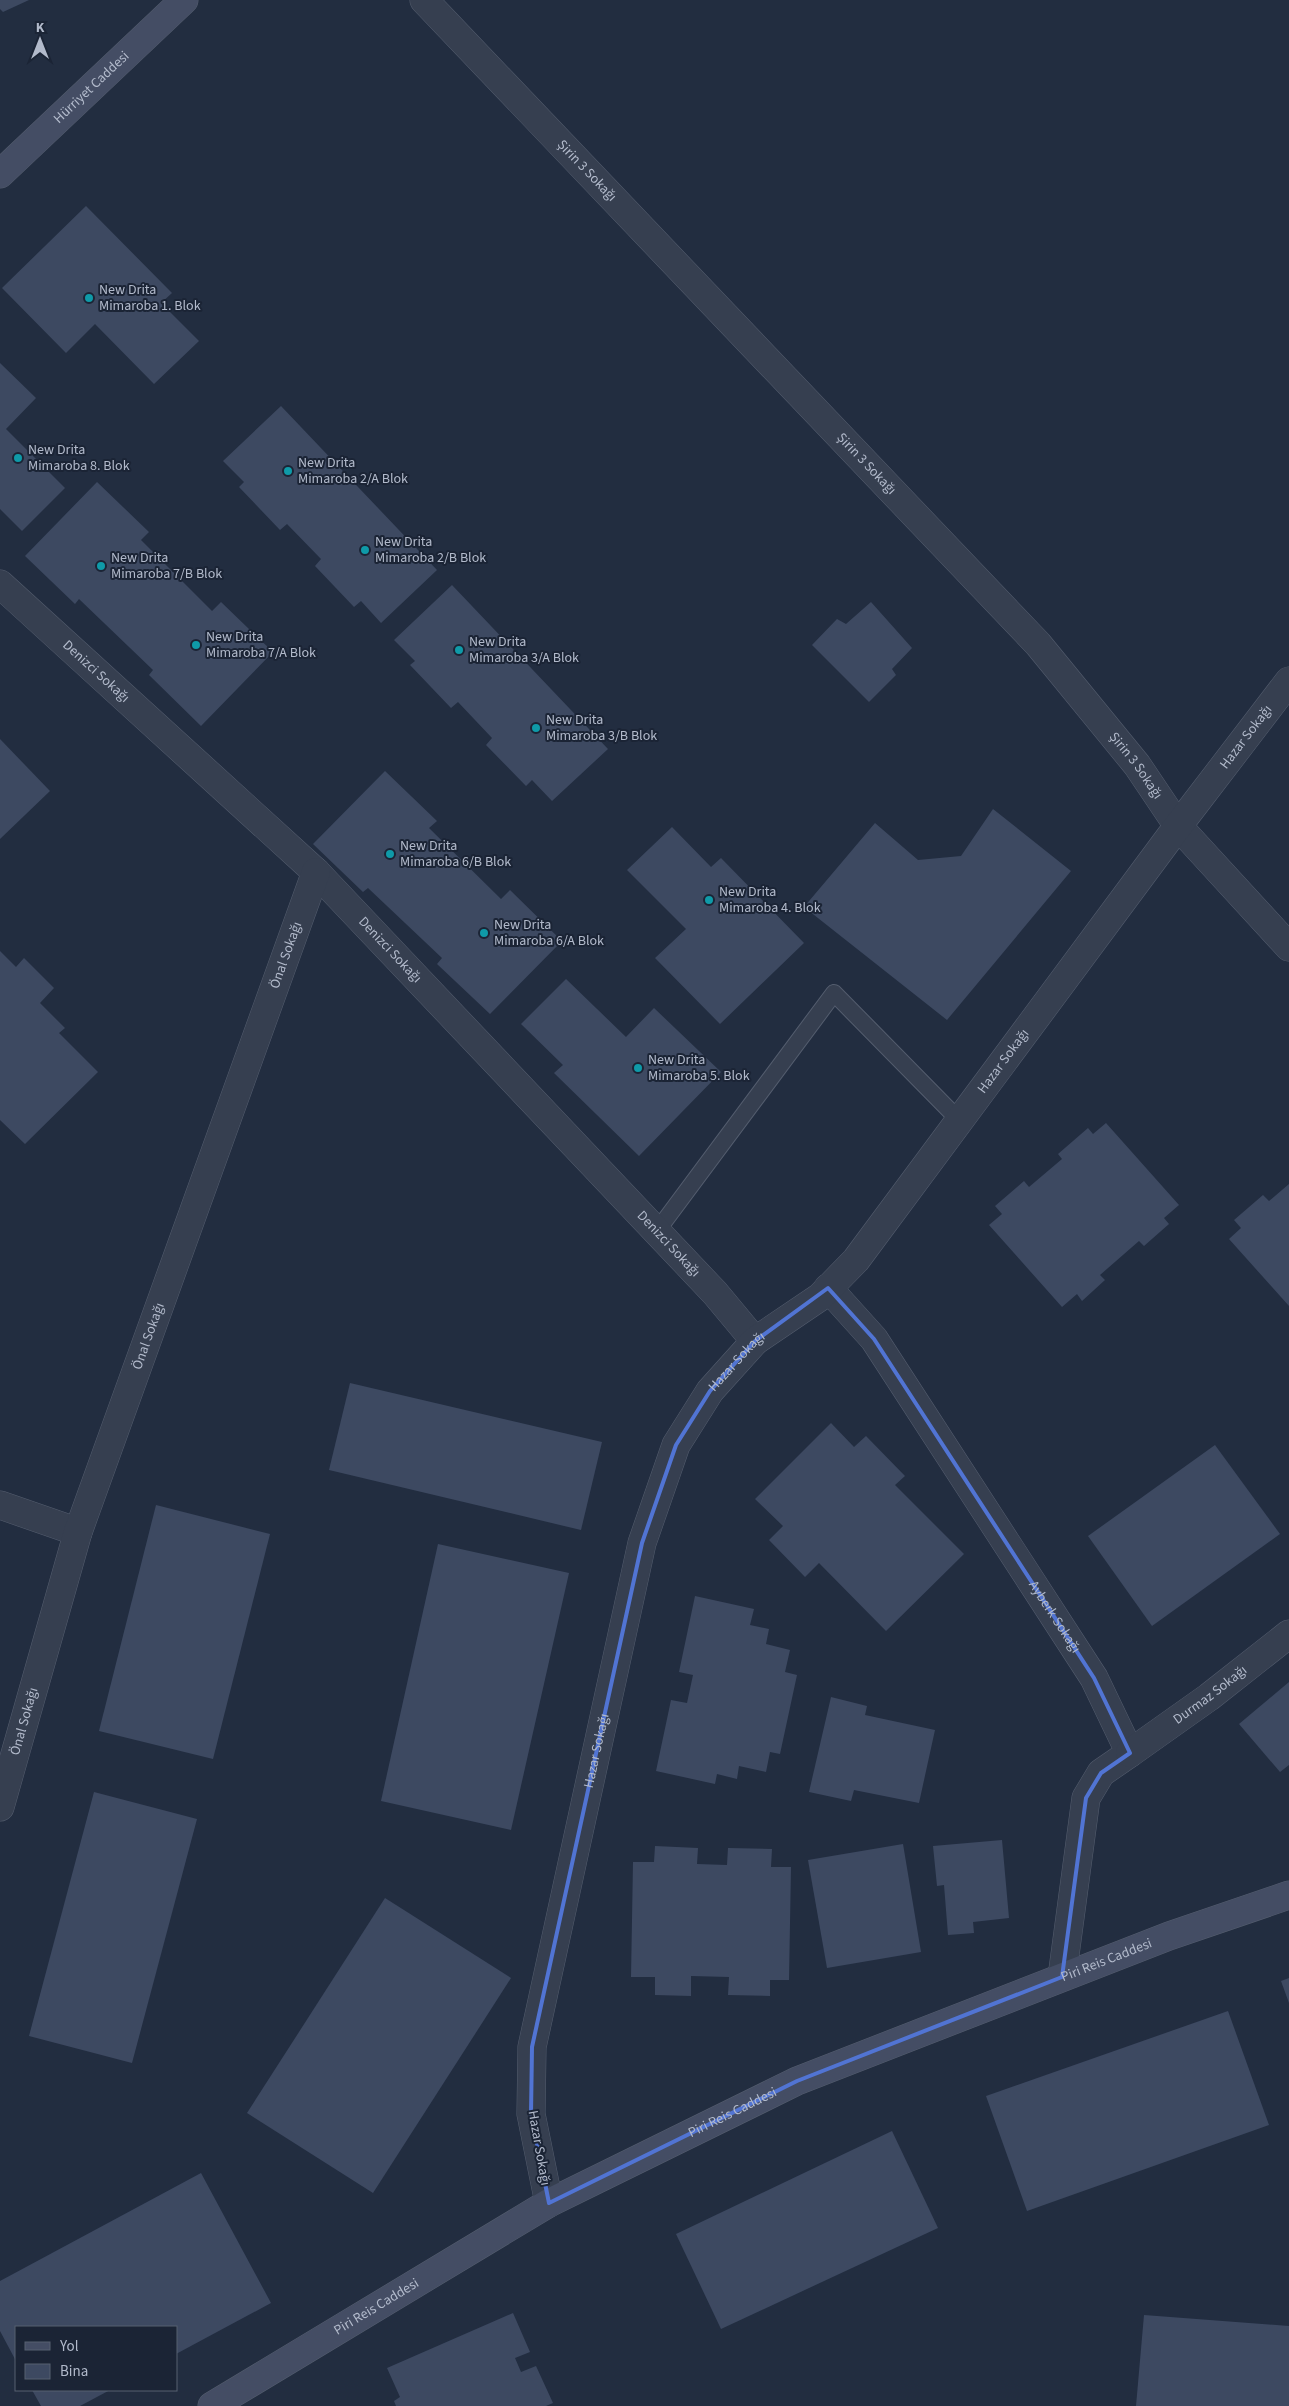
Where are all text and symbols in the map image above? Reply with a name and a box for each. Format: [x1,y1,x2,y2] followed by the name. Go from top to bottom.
[15,15,65,65] north arrow
[36,18,45,38] text: K
[49,47,134,128] street label: Hürriyet Caddesi
[552,135,621,206] street label: Şirin 3 Sokağı
[99,280,201,316] place label: New Drita Mimaroba 1. Blok
[83,292,95,304] marker: New Drita Mimaroba 1. Blok
[832,428,901,499] street label: Şirin 3 Sokağı
[28,440,130,476] place label: New Drita Mimaroba 8. Blok
[12,452,24,464] marker: New Drita Mimaroba 8. Blok
[298,453,408,489] place label: New Drita Mimaroba 2/A Blok
[282,465,294,477] marker: New Drita Mimaroba 2/A Blok
[375,532,486,568] place label: New Drita Mimaroba 2/B Blok
[359,544,371,556] marker: New Drita Mimaroba 2/B Blok
[111,548,222,584] place label: New Drita Mimaroba 7/B Blok
[95,560,107,572] marker: New Drita Mimaroba 7/B Blok
[206,627,316,663] place label: New Drita Mimaroba 7/A Blok
[469,632,579,668] place label: New Drita Mimaroba 3/A Blok
[58,636,134,707] street label: Denizci Sokağı
[190,639,202,651] marker: New Drita Mimaroba 7/A Blok
[453,644,465,656] marker: New Drita Mimaroba 3/A Blok
[1215,701,1277,773] street label: Hazar Sokağı
[546,710,657,746] place label: New Drita Mimaroba 3/B Blok
[530,722,542,734] marker: New Drita Mimaroba 3/B Blok
[1104,728,1167,803] street label: Şirin 3 Sokağı
[400,836,511,872] place label: New Drita Mimaroba 6/B Blok
[384,848,396,860] marker: New Drita Mimaroba 6/B Blok
[719,882,821,918] place label: New Drita Mimaroba 4. Blok
[703,894,715,906] marker: New Drita Mimaroba 4. Blok
[354,912,426,988] street label: Denizci Sokağı
[494,915,604,951] place label: New Drita Mimaroba 6/A Blok
[265,919,307,991] street label: Önal Sokağı
[478,927,490,939] marker: New Drita Mimaroba 6/A Blok
[973,1025,1034,1098] street label: Hazar Sokağı
[648,1050,750,1086] place label: New Drita Mimaroba 5. Blok
[632,1062,644,1074] marker: New Drita Mimaroba 5. Blok
[632,1206,705,1282] street label: Denizci Sokağı
[127,1300,170,1372] street label: Önal Sokağı
[704,1327,769,1396] street label: Hazar Sokağı
[1023,1577,1085,1657] street label: Ayberk Sokağı
[1169,1661,1251,1729] street label: Durmaz Sokağı
[5,1685,43,1758] street label: Önal Sokağı
[579,1712,615,1790] street label: Hazar Sokağı
[1058,1934,1155,1987] street label: Piri Reis Caddesi
[685,2082,780,2143] street label: Piri Reis Caddesi
[523,2109,555,2187] street label: Hazar Sokağı
[330,2274,423,2340] street label: Piri Reis Caddesi
[15,2326,178,2391] legend
[59,2336,79,2357] text: Yol
[60,2361,88,2382] text: Bina

